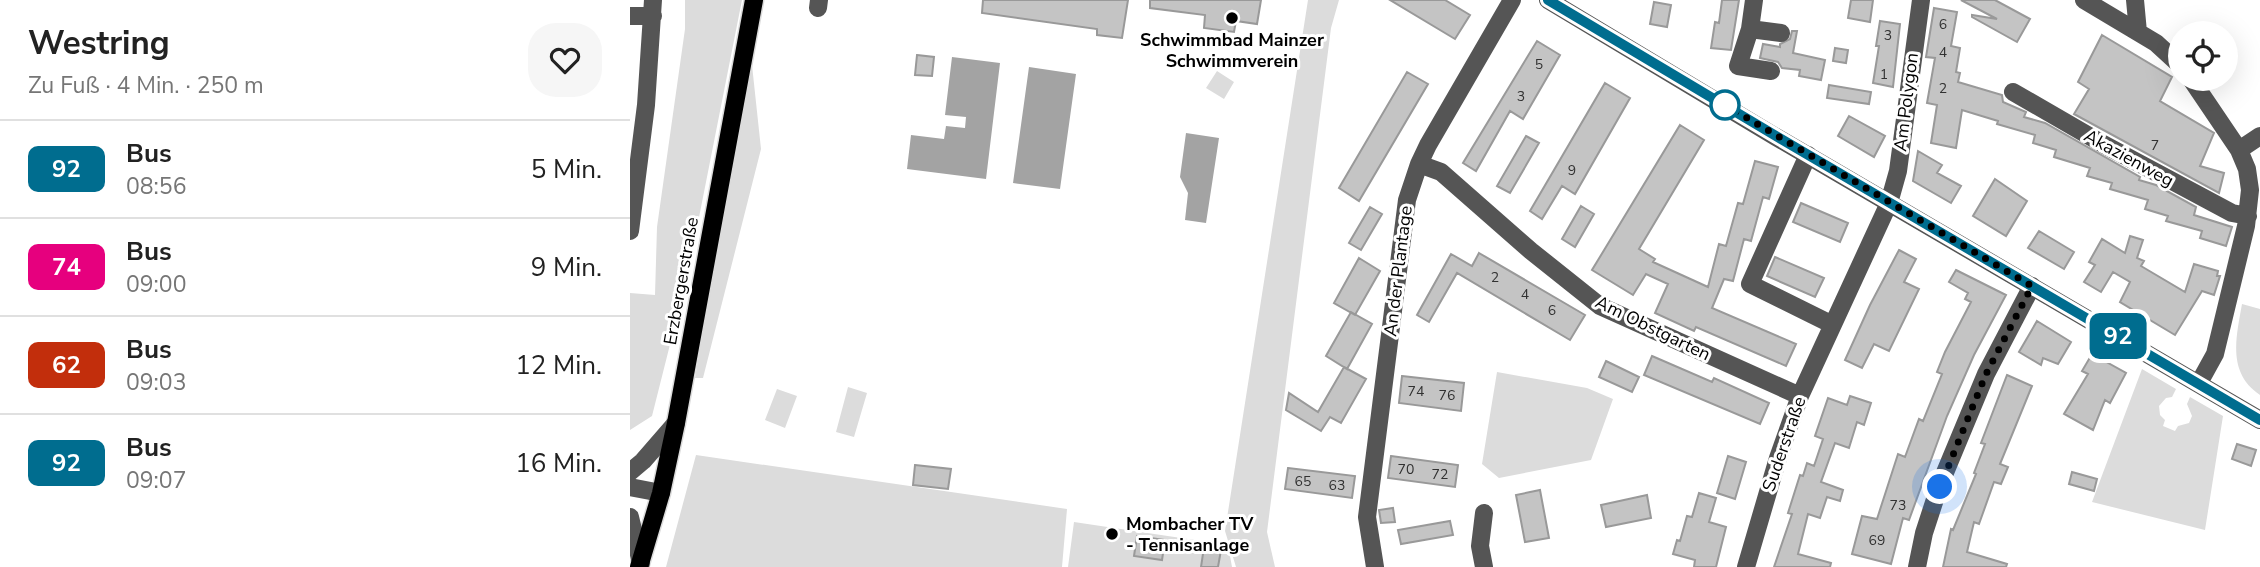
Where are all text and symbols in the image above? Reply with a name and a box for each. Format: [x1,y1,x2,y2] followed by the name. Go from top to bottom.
[1224,10,1240,26] marker: Schwimmbad Mainzer Schwimmverein
[1939,15,1947,34] house number: 6
[28,21,170,66] text: Westring
[2168,21,2238,91] map controls
[2168,21,2238,91] button: locate
[528,23,602,97] button: heart
[1884,26,1892,45] house number: 3
[1140,28,1324,73] place label: Schwimmbad Mainzer Schwimmverein
[1939,43,1947,62] house number: 4
[1888,51,1924,153] street label: Am Polygon
[1535,55,1543,74] house number: 5
[1880,65,1888,84] house number: 1
[28,70,264,101] text: Zu Fuß · 4 Min. · 250 m
[1939,79,1947,98] house number: 2
[1517,87,1525,106] house number: 3
[1710,90,1740,120] unlabelled marker
[2080,124,2178,192] street label: Akazienweg
[126,136,172,171] text: Bus
[2151,136,2159,155] house number: 7
[531,152,602,187] text: 5 Min.
[52,153,81,185] text: 92
[1568,161,1576,180] house number: 9
[126,171,186,202] text: 08:56
[1378,204,1418,338] street label: An der Plantage
[658,215,704,347] street label: Erzbergerstraße
[126,234,172,269] text: Bus
[531,250,602,285] text: 9 Min.
[52,251,81,283] text: 74
[1491,268,1499,287] house number: 2
[126,269,186,300] text: 09:00
[1521,285,1529,304] house number: 4
[1591,290,1715,366] street label: Am Obstgarten
[1548,301,1556,320] house number: 6
[2086,313,2150,359] line badge: 92
[2104,320,2132,352] text: 92
[126,332,172,367] text: Bus
[515,348,602,383] text: 12 Min.
[52,349,81,381] text: 62
[126,367,186,398] text: 09:03
[1408,382,1424,401] house number: 74
[1439,386,1455,405] house number: 76
[1757,393,1811,495] street label: Suderstraße
[126,430,172,465] text: Bus
[515,446,602,481] text: 16 Min.
[52,447,81,479] text: 92
[1398,460,1414,479] house number: 70
[126,465,186,496] text: 09:07
[1432,465,1448,484] house number: 72
[1922,469,1957,504] your location
[1295,472,1311,491] house number: 65
[1329,476,1345,495] house number: 63
[1890,496,1906,515] house number: 73
[1126,512,1255,557] place label: Mombacher TV - Tennisanlage
[1104,526,1120,542] marker: Mombacher TV - Tennisanlage
[1869,531,1885,550] house number: 69

